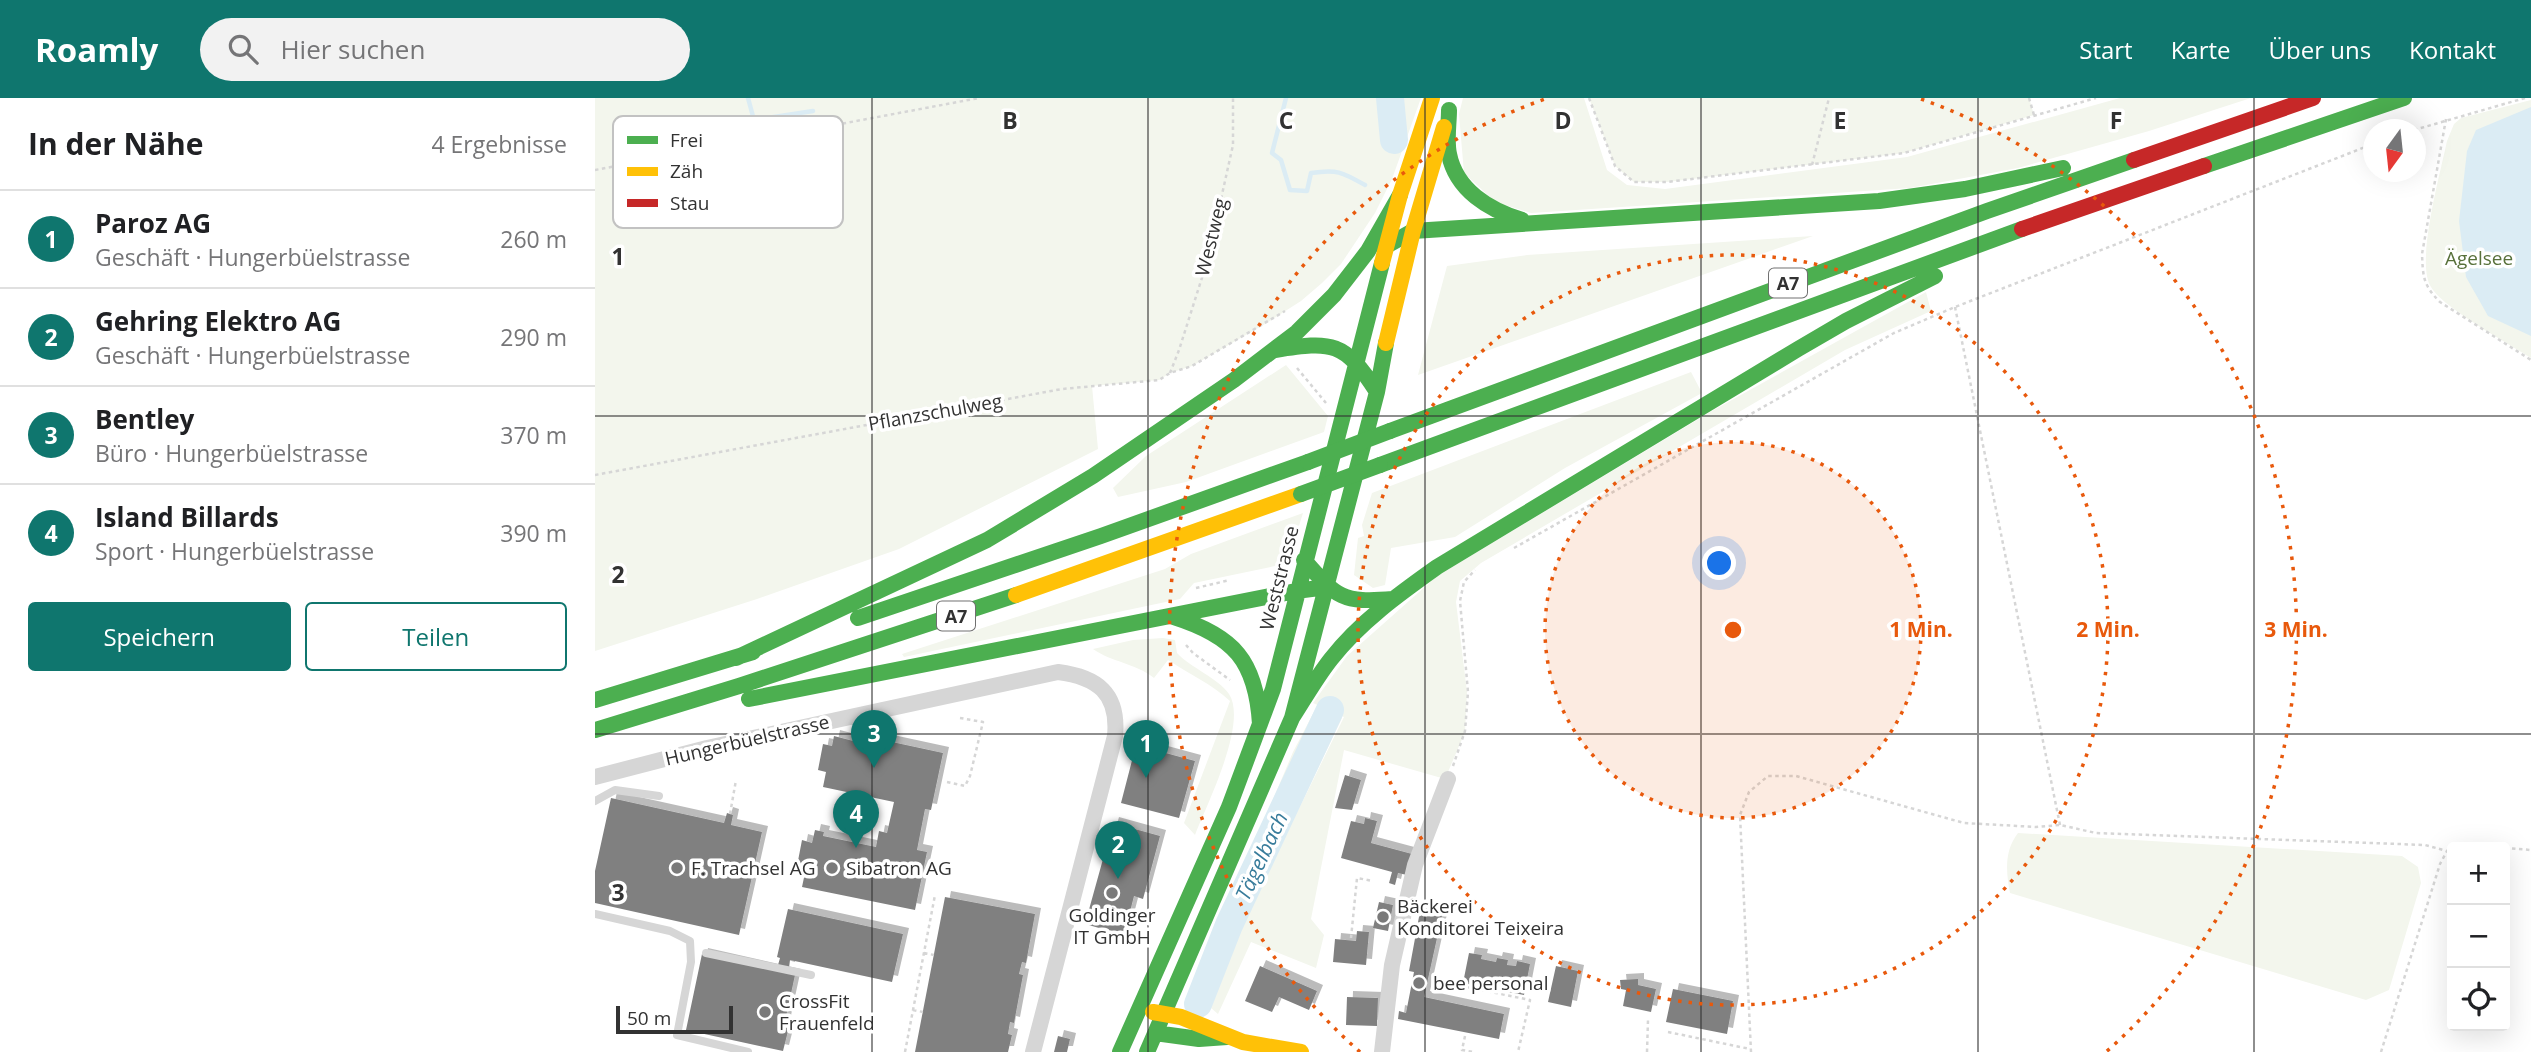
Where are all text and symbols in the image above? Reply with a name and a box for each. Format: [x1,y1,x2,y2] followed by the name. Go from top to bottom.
[200,18,690,81] search box
[35,27,158,72] text: Roamly
[224,30,262,68] icon: search
[280,31,425,67] text: Hier suchen
[2079,33,2133,66] text: Start
[2171,33,2231,66] text: Karte
[2269,33,2371,66] text: Über uns
[2409,33,2496,66] text: Kontakt
[1002,104,1018,136] text: B
[1279,104,1293,136] text: C
[1554,104,1572,136] text: D
[1834,104,1846,136] text: E
[2110,104,2122,136] text: F
[613,116,843,228] legend
[2363,119,2426,182] north arrow
[28,123,204,164] text: In der Nähe
[670,127,703,153] text: Frei
[431,128,567,160] text: 4 Ergebnisse
[670,158,703,184] text: Zäh
[670,190,709,216] text: Stau
[1189,195,1233,279] street label: Westweg
[95,205,211,241] text: Paroz AG
[44,223,58,255] text: 1
[500,223,567,255] text: 260 m
[611,240,625,272] text: 1
[95,241,410,273] text: Geschäft · Hungerbüelstrasse
[2445,245,2513,271] park label: Ägelsee
[1769,268,1807,298] road number: A7
[95,303,341,339] text: Gehring Elektro AG
[44,321,58,353] text: 2
[500,321,567,353] text: 290 m
[95,339,410,371] text: Geschäft · Hungerbüelstrasse
[866,387,1004,437] street label: Pflanzschulweg
[95,401,194,437] text: Bentley
[44,419,58,451] text: 3
[500,419,567,451] text: 370 m
[95,437,368,469] text: Büro · Hungerbüelstrasse
[95,499,279,535] text: Island Billards
[44,517,58,549] text: 4
[500,517,567,549] text: 390 m
[1253,523,1305,633] street label: Weststrasse
[95,535,374,567] text: Sport · Hungerbüelstrasse
[1702,546,1736,580] your location
[611,558,625,590] text: 2
[28,602,291,671] button: Speichern
[305,602,567,671] button: Teilen
[937,602,975,630] road number: A7
[1889,615,1953,643] text: 1 Min.
[2076,615,2140,643] text: 2 Min.
[2264,615,2328,643] text: 3 Min.
[1721,618,1745,642] centre of rings
[662,708,832,772] street label: Hungerbüelstrasse
[851,710,897,768] pin: 3
[1123,720,1169,778] pin: 1
[833,790,879,848] pin: 4
[1228,807,1294,905] water label: Tägelbach
[1095,821,1141,879] pin: 2
[2447,842,2510,1031] map controls
[2447,842,2510,905] button: +
[691,855,816,881] place label: F. Trachsel AG
[846,855,952,881] place label: Sibatron AG
[669,860,685,876] marker: F. Trachsel AG
[824,860,840,876] marker: Sibatron AG
[611,876,625,908] text: 3
[1104,885,1120,901] marker: Goldinger IT GmbH
[1397,893,1564,941] place label: Bäckerei Konditorei Teixeira
[1069,902,1156,950] place label: Goldinger IT GmbH
[2447,905,2510,968] button: −
[1375,909,1391,925] marker: Bäckerei Konditorei Teixeira
[2447,968,2510,1031] button: locate
[1433,970,1548,996] place label: bee personal
[1411,975,1427,991] marker: bee personal
[779,988,875,1036] place label: CrossFit Frauenfeld
[616,1003,733,1035] scale bar
[757,1004,773,1020] marker: CrossFit Frauenfeld
[627,1005,671,1031] text: 50 m

